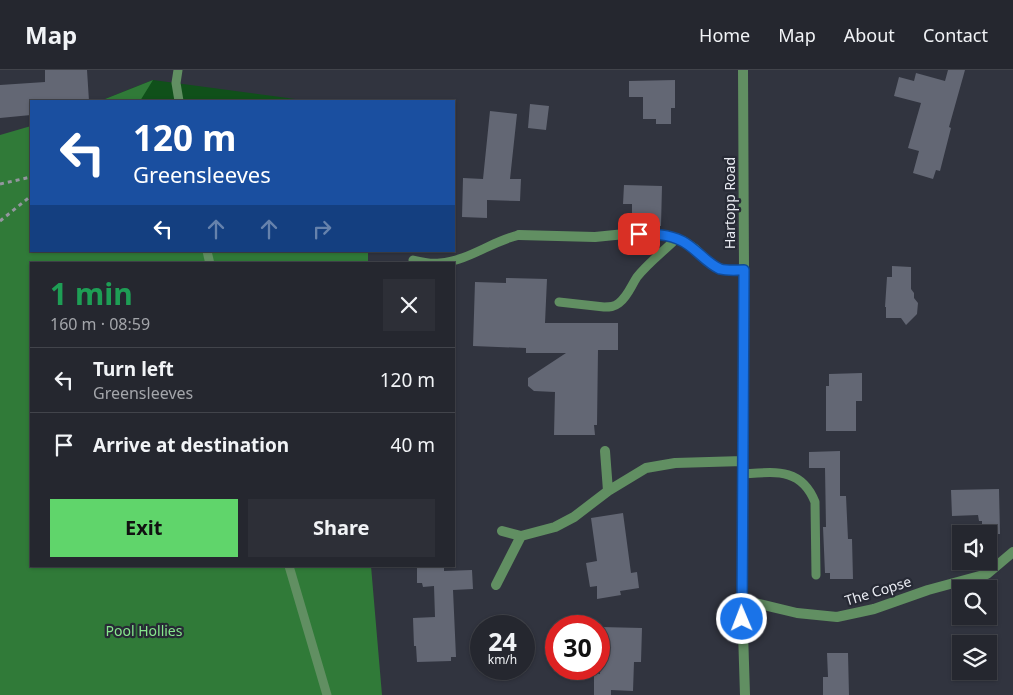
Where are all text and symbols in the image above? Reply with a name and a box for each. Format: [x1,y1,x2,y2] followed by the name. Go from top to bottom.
[25,18,77,51] text: Map
[699,23,750,47] text: Home
[778,23,816,47] text: Map
[844,23,895,47] text: About
[923,23,988,47] text: Contact
[133,114,236,161] text: 120 m
[50,120,115,185] icon: left
[720,157,739,249] street label: Hartopp Road
[133,159,271,189] text: Greensleeves
[618,213,660,255] pin
[149,215,177,243] icon: left
[202,215,230,243] icon: ahead
[255,215,283,243] icon: ahead
[308,215,336,243] icon: right
[625,220,653,248] icon: arrive
[50,273,133,314] text: 1 min
[383,279,435,331] button: close
[50,313,150,335] text: 160 m · 08:59
[93,356,174,382] text: Turn left
[50,366,78,394] icon: left
[380,367,435,393] text: 120 m
[93,382,193,404] text: Greensleeves
[50,431,78,459] icon: arrive
[93,432,289,458] text: Arrive at destination
[391,432,435,458] text: 40 m
[50,499,238,557] button: Exit
[248,499,435,557] button: Share
[952,525,997,680] map controls
[952,525,997,570] button: sound
[842,571,913,610] street label: The Copse
[952,580,997,625] button: search
[715,592,767,644] position arrow
[545,615,610,680] speed limit sign: 30
[106,621,183,640] park label: Pool Hollies
[488,624,517,658] text: 24
[952,635,997,680] button: layers
[488,651,517,668] text: km/h

